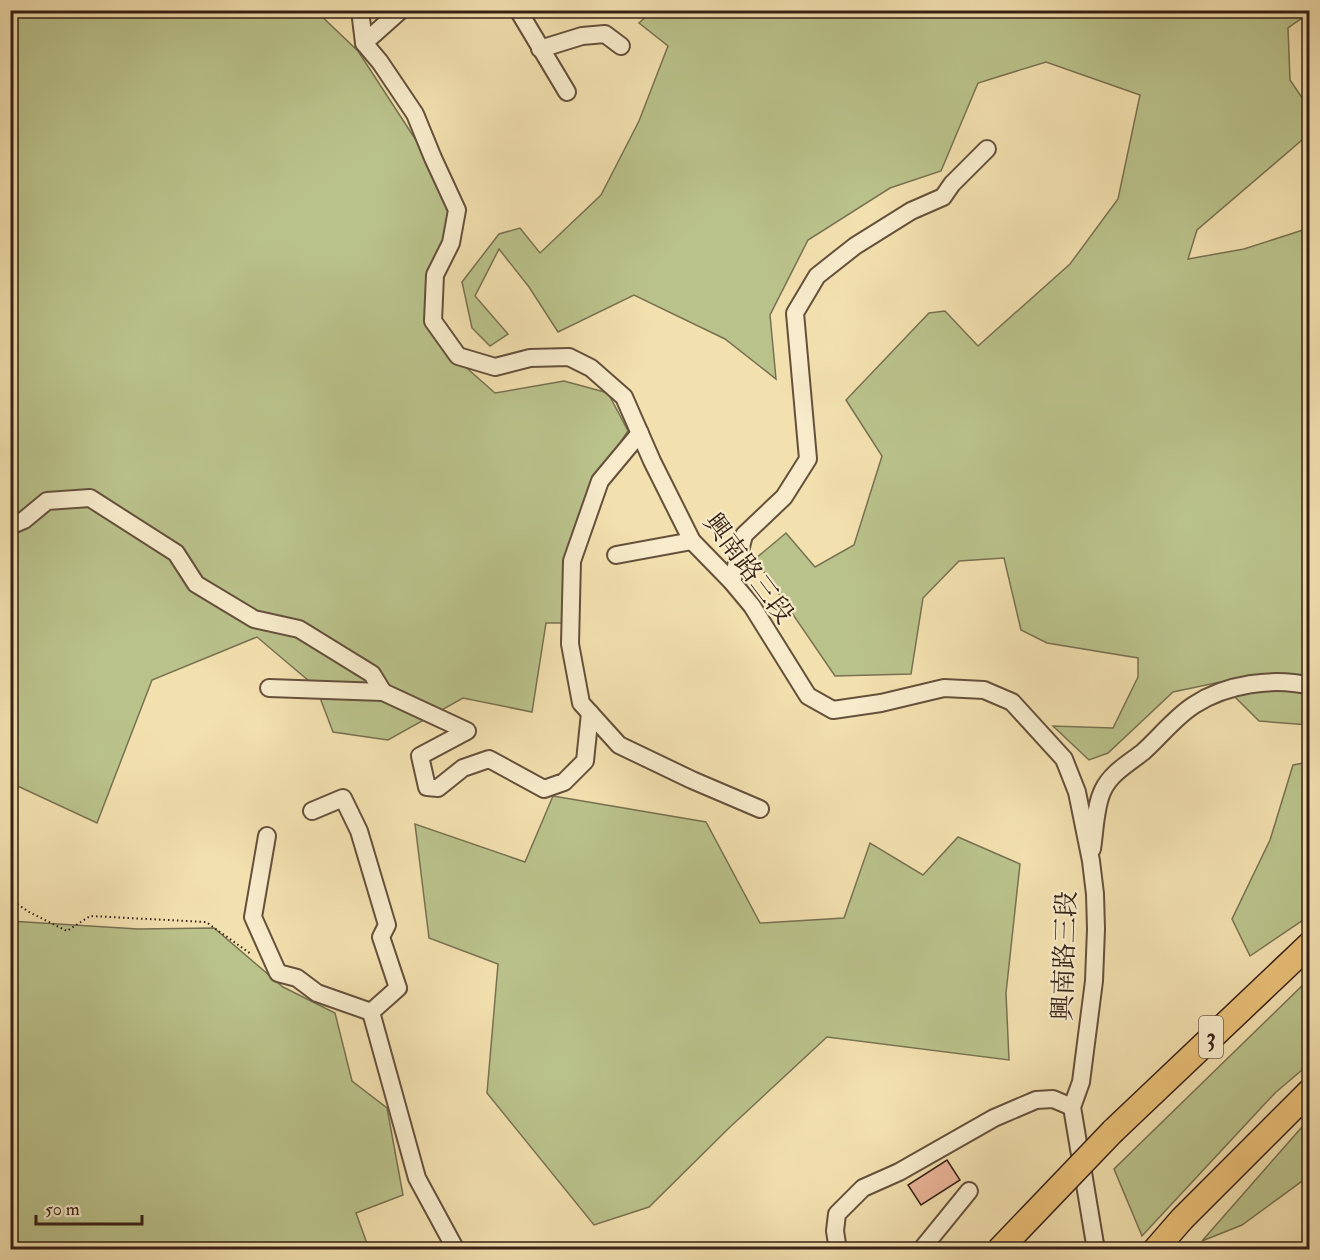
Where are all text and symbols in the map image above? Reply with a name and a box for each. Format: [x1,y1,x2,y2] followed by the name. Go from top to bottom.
[696,507,800,630] street label: 興南路三段
[1047,891,1083,1022] street label: 興南路三段
[1199,1016,1223,1058] road number: 3
[36,1188,142,1226] scale bar
[45,1198,80,1221] text: 50 m

